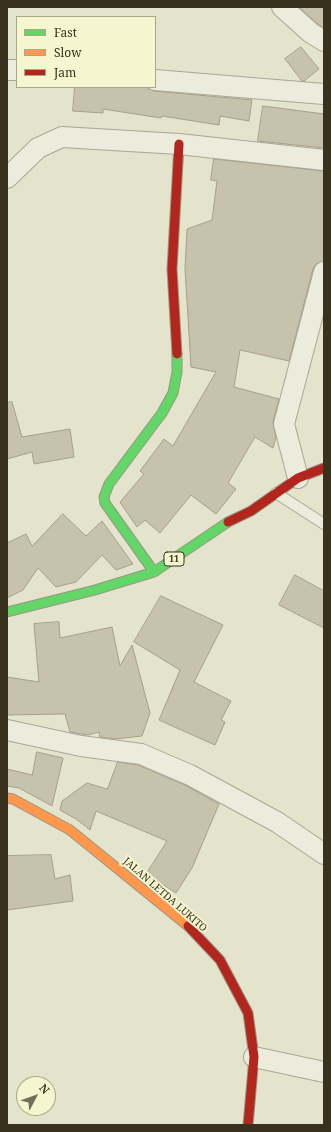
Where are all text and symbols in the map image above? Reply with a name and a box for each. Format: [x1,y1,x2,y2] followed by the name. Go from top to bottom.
[16,16,156,88] legend
[54,24,77,41] text: Fast
[54,44,82,61] text: Slow
[54,64,76,81] text: Jam
[164,552,184,566] road number: 11
[121,855,209,935] street label: JALAN LETDA LUKITO
[16,1076,56,1116] north arrow
[36,1080,53,1097] text: N

